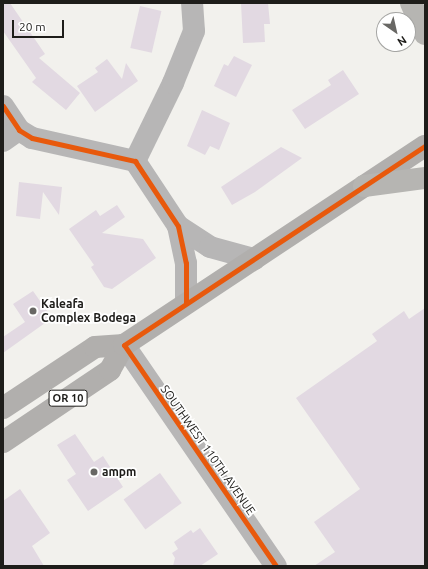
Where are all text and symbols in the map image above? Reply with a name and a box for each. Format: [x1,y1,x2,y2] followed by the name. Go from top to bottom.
[14,12,66,38] scale bar
[376,12,416,52] north arrow
[19,20,46,33] text: 20 m
[395,34,409,48] text: N
[41,297,136,325] place label: Kaleafa Complex Bodega
[28,306,38,316] marker: Kaleafa Complex Bodega
[158,382,258,518] street label: SOUTHWEST 110TH AVENUE
[48,389,88,407] road number: OR 10
[102,465,136,479] place label: ampm
[89,467,99,477] marker: ampm

